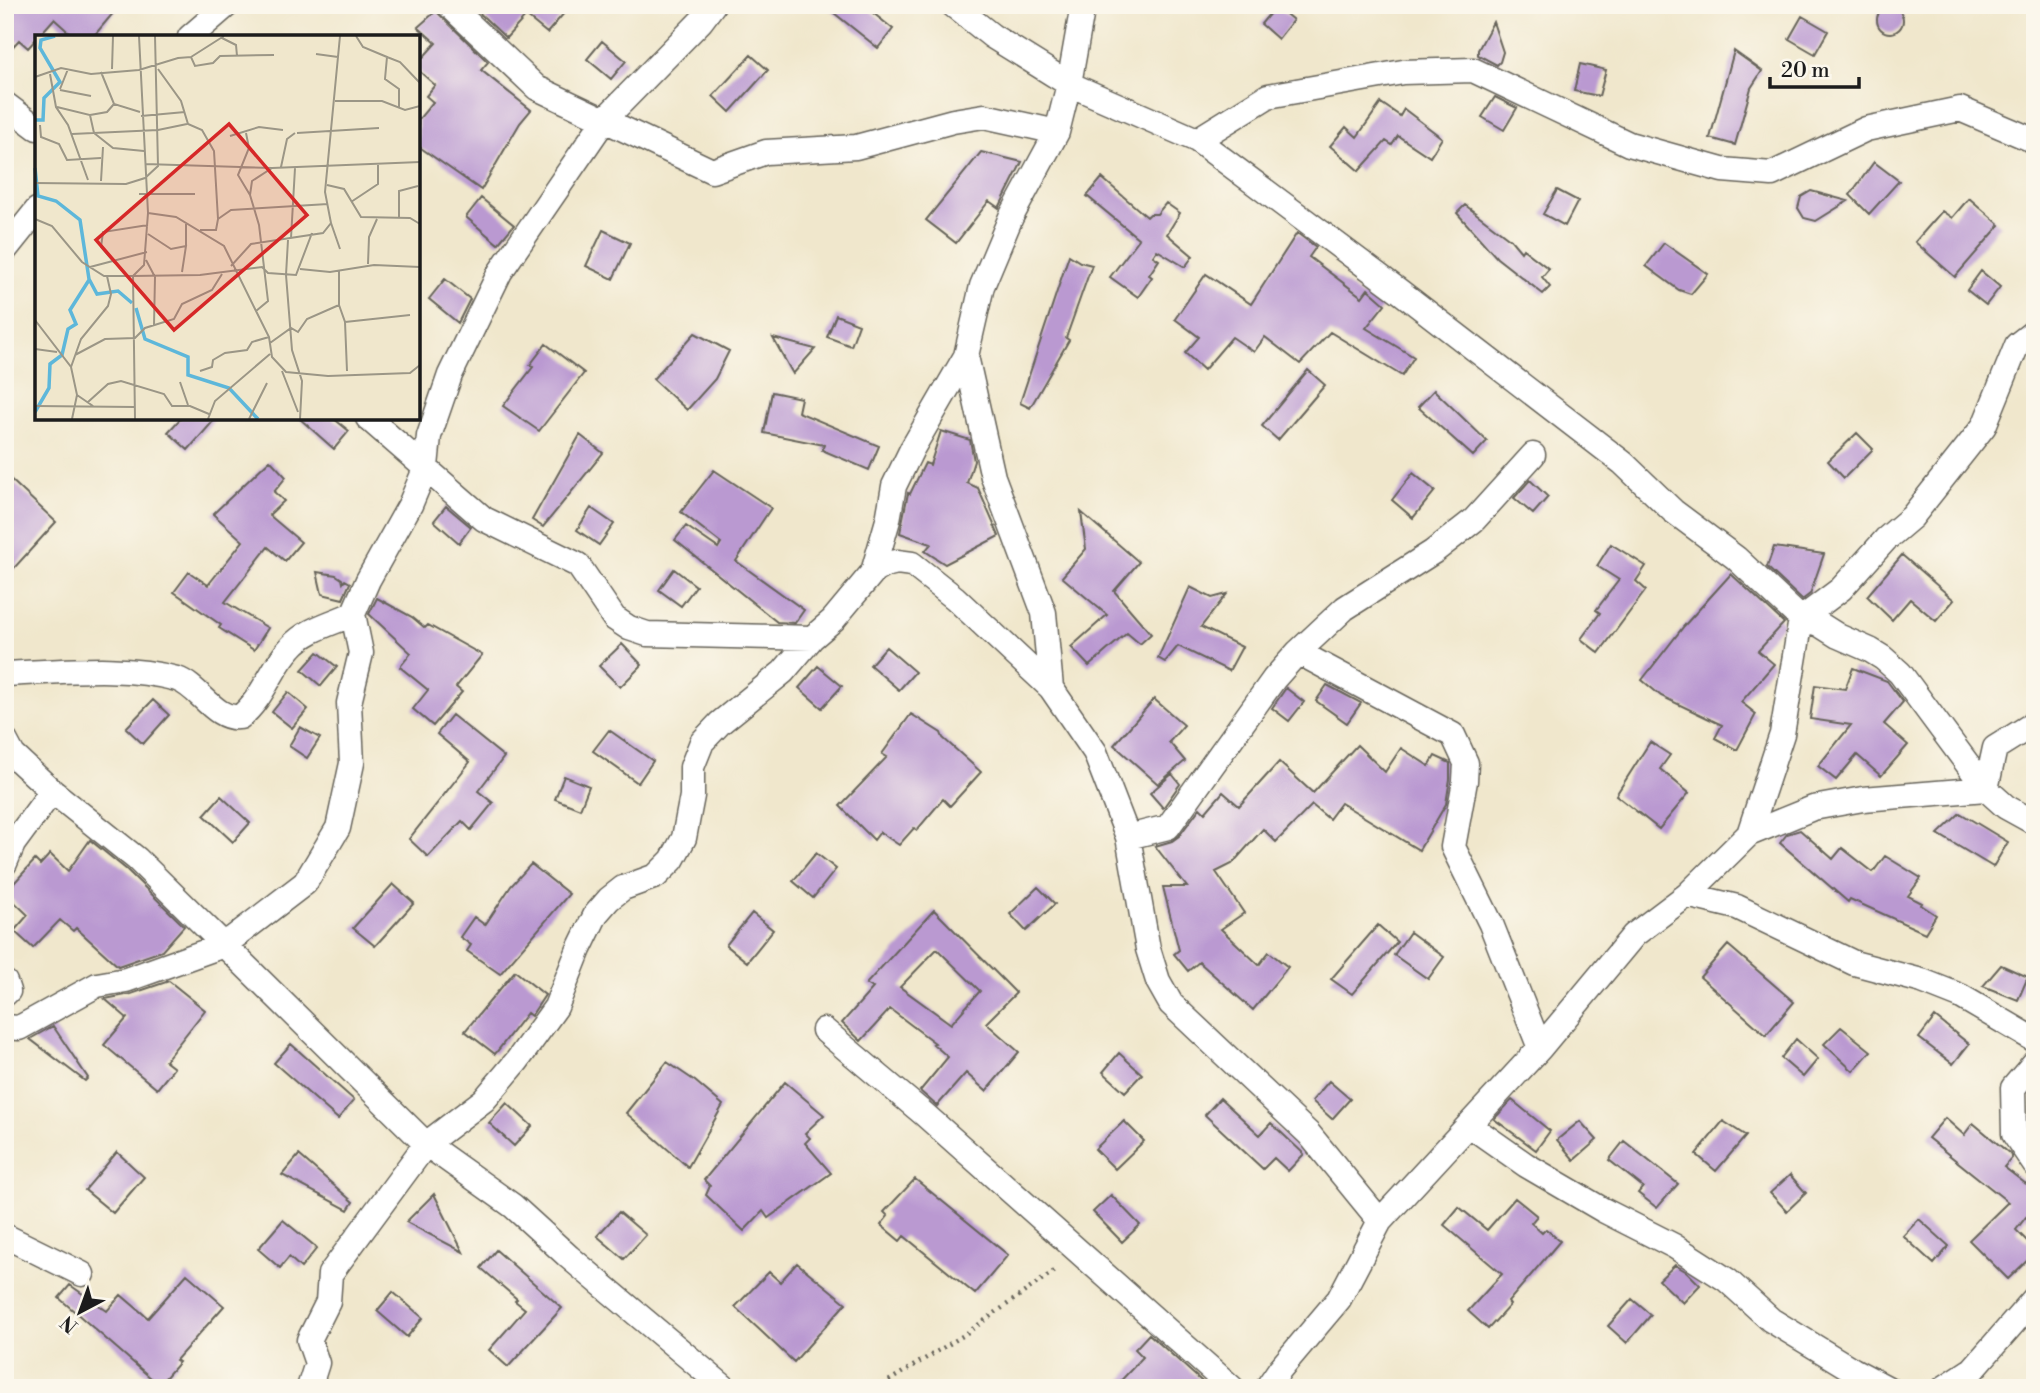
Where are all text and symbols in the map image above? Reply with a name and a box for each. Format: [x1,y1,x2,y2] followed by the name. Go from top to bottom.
[35,35,420,420] inset map
[1770,46,1860,90] scale bar
[1781,58,1830,84] text: 20 m
[46,1278,116,1348] north arrow
[56,1310,83,1338] text: N

